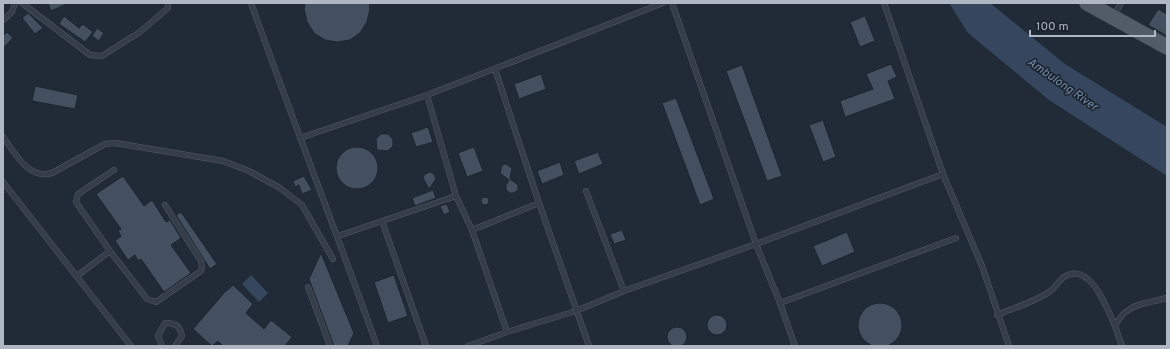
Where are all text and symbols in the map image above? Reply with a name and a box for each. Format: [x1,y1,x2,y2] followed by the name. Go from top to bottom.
[1030,12,1155,38] scale bar
[1036,19,1069,35] text: 100 m
[1024,54,1102,116] water label: Ambulong River

